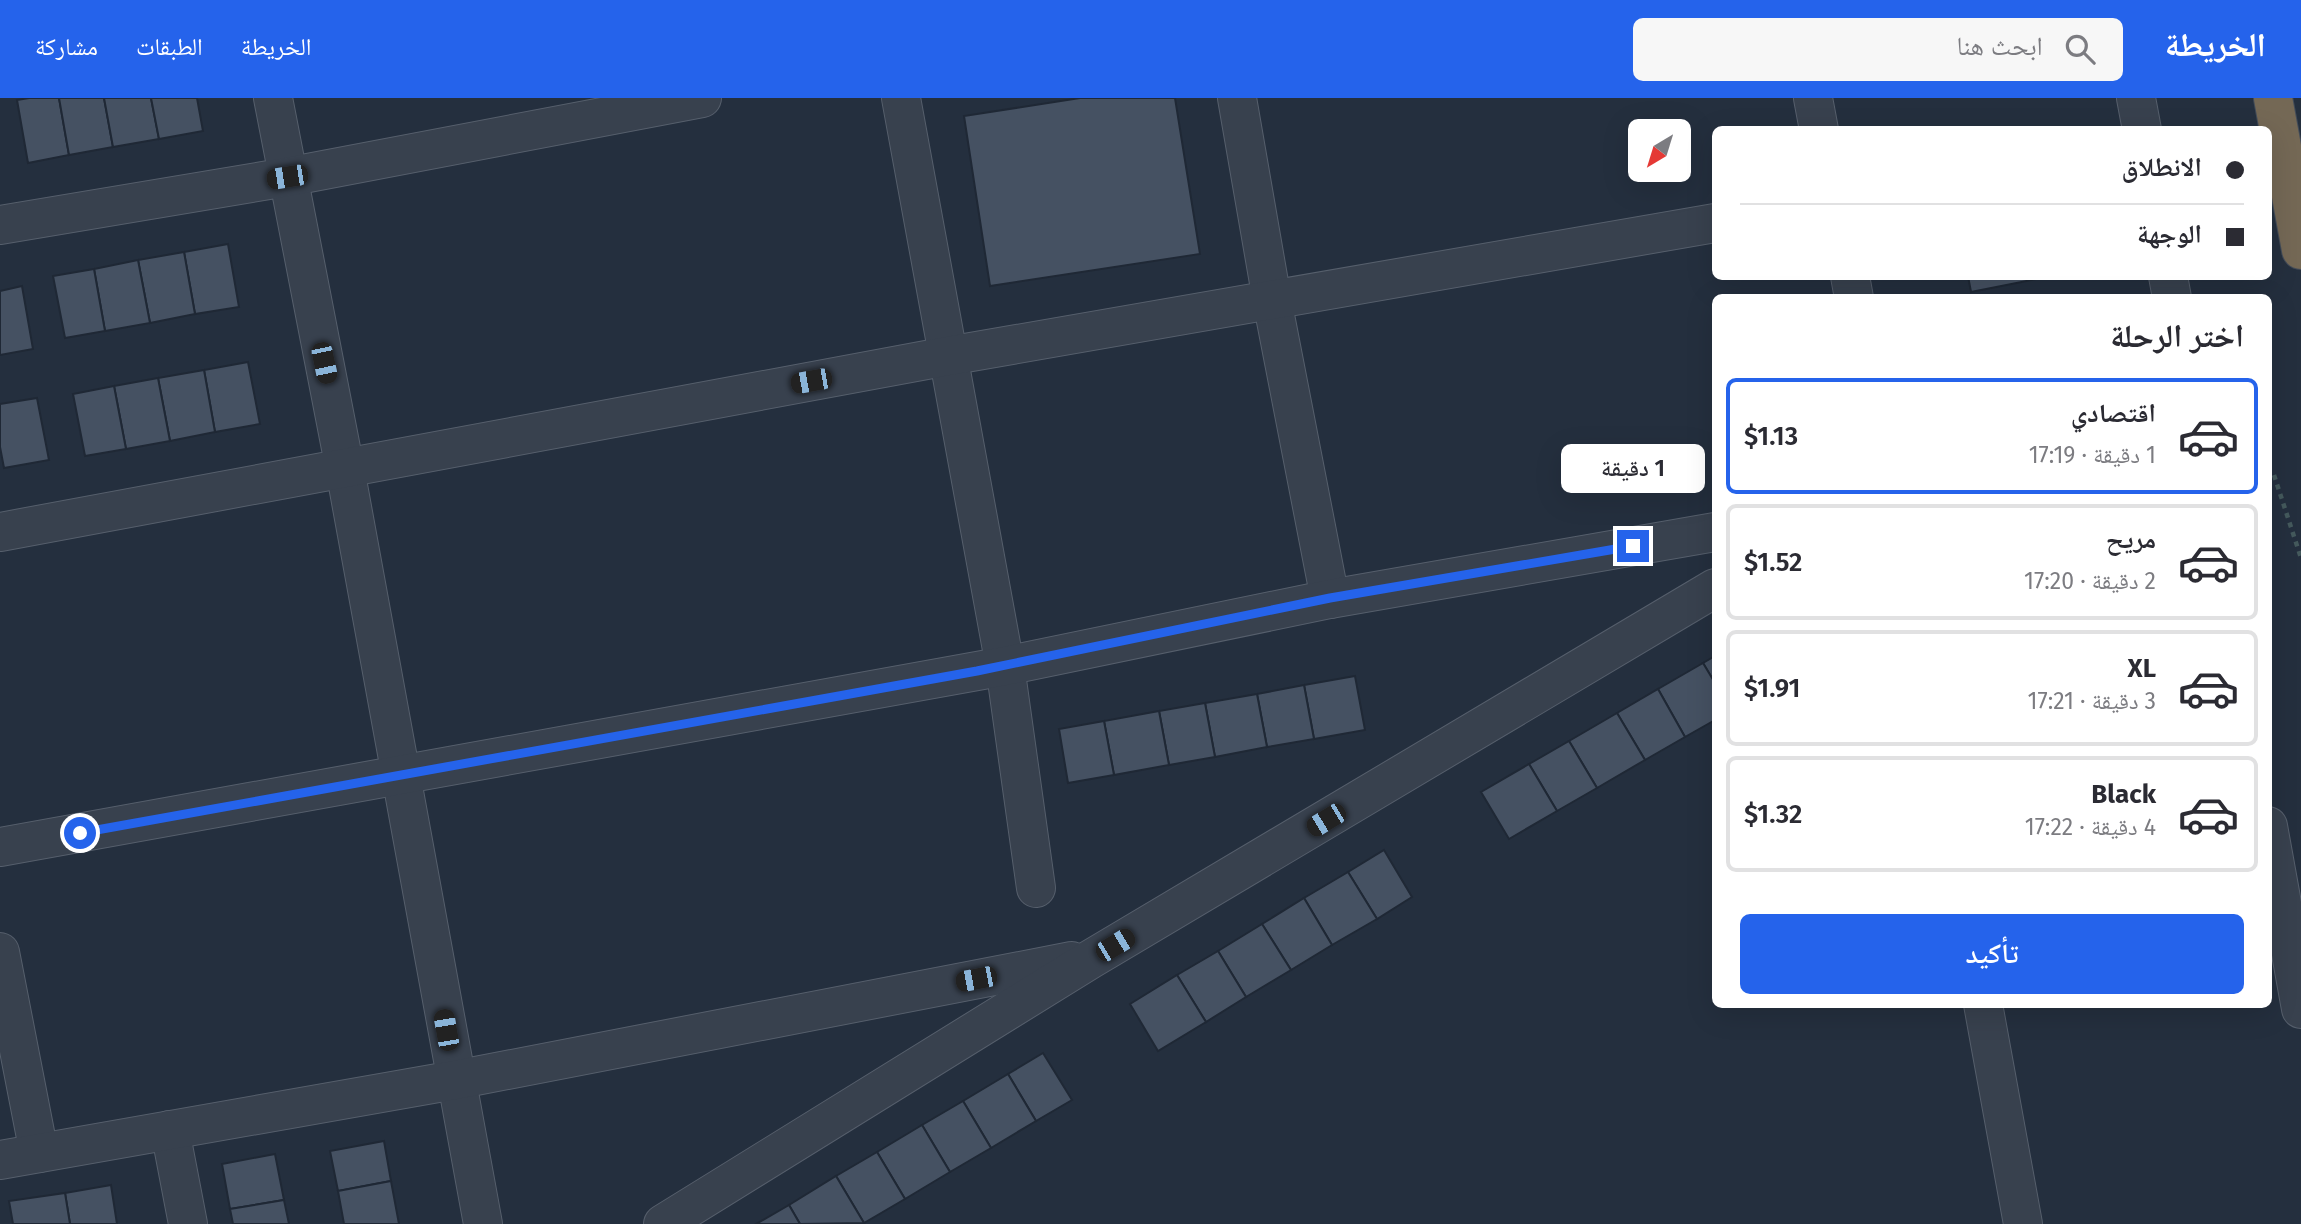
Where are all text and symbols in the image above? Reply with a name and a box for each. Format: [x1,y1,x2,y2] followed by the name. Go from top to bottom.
[1633,18,2123,81] search box
[2165,25,2266,65] text: الخريطة
[2061,30,2099,68] icon: search
[1957,31,2043,62] text: ابحث هنا
[35,33,98,61] text: مشاركة
[136,33,203,61] text: الطبقات
[241,33,311,61] text: الخريطة
[1628,119,1690,182] north arrow
[1628,119,1691,182] map controls
[2122,152,2202,183] text: الانطلاق
[265,163,310,191] car
[2137,219,2202,250] text: الوجهة
[2110,317,2244,355] text: اختر الرحلة
[310,340,339,386] car
[789,367,834,395] car
[2071,398,2156,429] text: اقتصادي
[2177,405,2240,468] icon: car
[1744,421,1798,452] text: $1.13
[2029,441,2156,469] text: 1 دقيقة · 17:19
[1561,444,1705,494] callout: 1 دقيقة
[1601,454,1665,482] text: 1 دقيقة
[2106,524,2156,555] text: مريح
[1617,530,1649,562] route end
[2177,531,2240,594] icon: car
[1744,547,1802,578] text: $1.52
[2024,567,2156,595] text: 2 دقيقة · 17:20
[2128,653,2156,684] text: XL
[2177,657,2240,720] icon: car
[1744,673,1800,704] text: $1.91
[2027,687,2156,715] text: 3 دقيقة · 17:21
[2091,779,2156,810] text: Black
[2177,783,2240,846] icon: car
[1744,799,1802,830] text: $1.32
[1303,800,1350,840] car
[2025,813,2156,841] text: 4 دقيقة · 17:22
[64,817,96,849] route start
[1740,914,2244,994] button: تأكيد
[1092,925,1139,965] car
[954,965,999,993] car
[433,1007,460,1053] car

